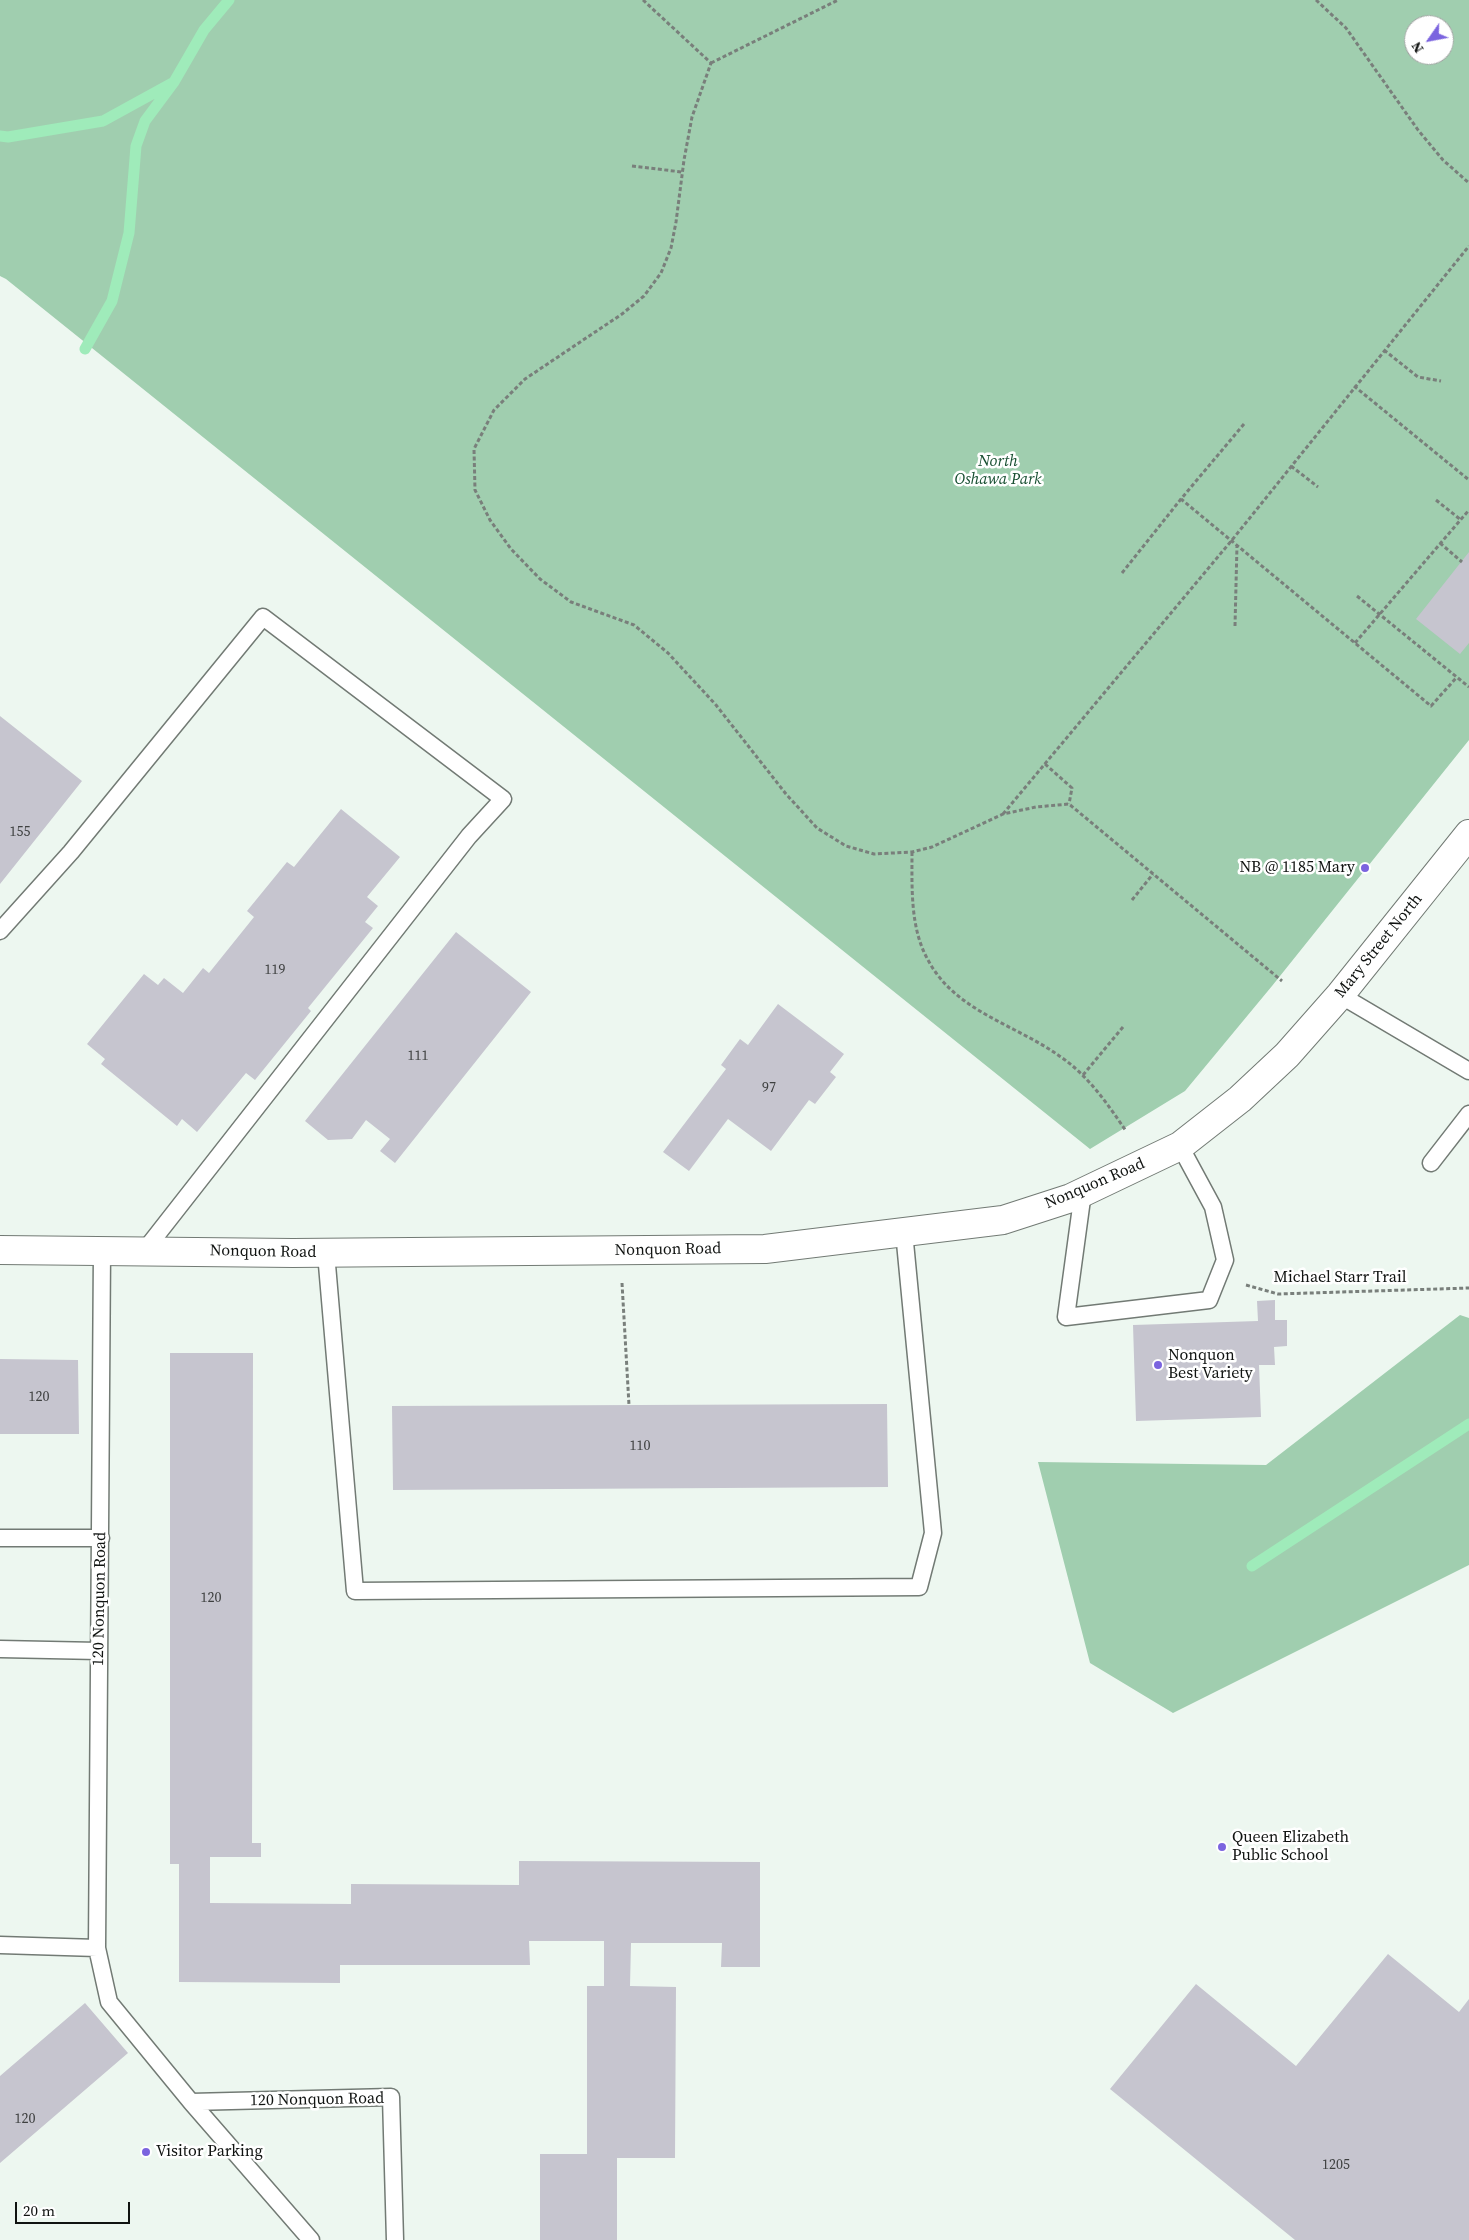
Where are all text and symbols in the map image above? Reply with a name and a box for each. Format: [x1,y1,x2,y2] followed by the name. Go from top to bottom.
[1404,15,1454,65] north arrow
[1406,38,1428,57] text: N
[954,452,1042,490] park label: North Oshawa Park
[10,824,30,840] house number: 155
[1239,858,1355,878] place label: NB @ 1185 Mary
[1359,862,1371,874] marker: NB @ 1185 Mary
[1331,890,1427,1002] street label: Mary Street North
[265,962,285,978] house number: 119
[408,1048,428,1064] house number: 111
[762,1080,776,1096] house number: 97
[1042,1154,1148,1214] street label: Nonquon Road
[615,1239,721,1261] street label: Nonquon Road
[210,1241,316,1263] street label: Nonquon Road
[1273,1268,1407,1288] street label: Michael Starr Trail
[1168,1346,1253,1384] place label: Nonquon Best Variety
[1152,1359,1164,1371] marker: Nonquon Best Variety
[29,1389,49,1405] house number: 120
[630,1438,650,1454] house number: 110
[89,1532,111,1666] street label: 120 Nonquon Road
[201,1590,221,1606] house number: 120
[1232,1828,1349,1866] place label: Queen Elizabeth Public School
[1216,1841,1228,1853] marker: Queen Elizabeth Public School
[250,2089,384,2111] street label: 120 Nonquon Road
[15,2111,35,2127] house number: 120
[156,2142,263,2162] place label: Visitor Parking
[140,2146,152,2158] marker: Visitor Parking
[1322,2157,1350,2173] house number: 1205
[18,2192,132,2224] scale bar
[23,2200,55,2221] text: 20 m

